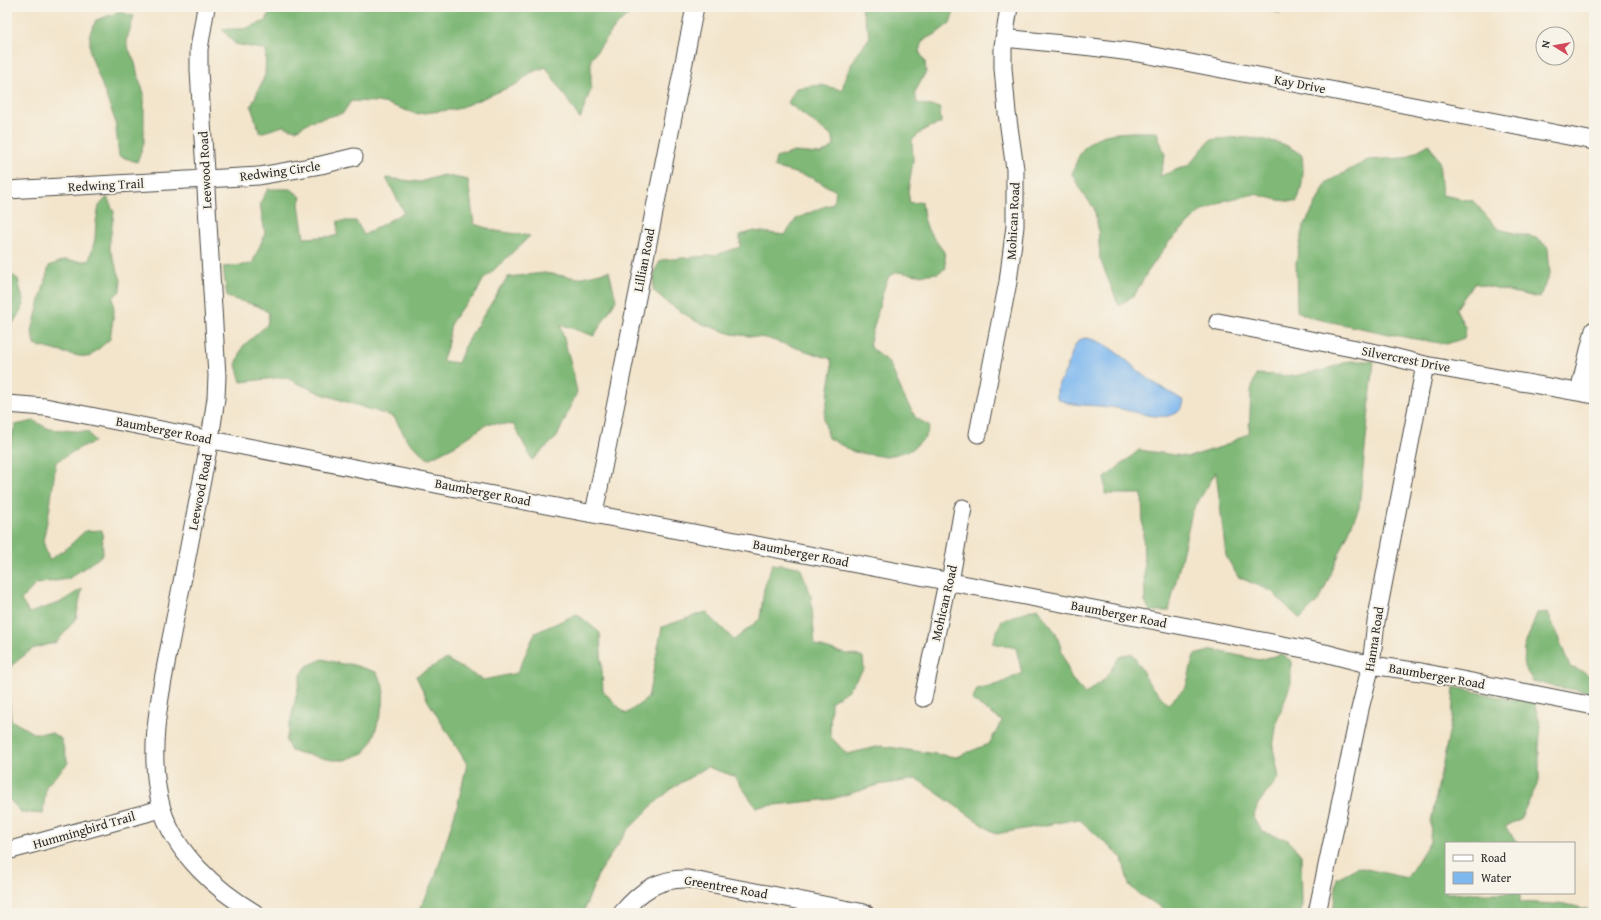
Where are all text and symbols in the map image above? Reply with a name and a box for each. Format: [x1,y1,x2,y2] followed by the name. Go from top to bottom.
[1535,26,1575,66] north arrow
[1537,38,1554,49] text: N
[1272,70,1328,98] street label: Kay Drive
[193,131,217,209] street label: Leewood Road
[238,156,322,186] street label: Redwing Circle
[68,174,145,196] street label: Redwing Trail
[1001,182,1025,260] street label: Mohican Road
[629,227,659,293] street label: Lillian Road
[1360,341,1452,377] street label: Silvercrest Drive
[114,411,214,449] street label: Baumberger Road
[183,452,217,532] street label: Leewood Road
[433,473,533,511] street label: Baumberger Road
[751,534,851,572] street label: Baumberger Road
[926,563,962,643] street label: Mohican Road
[1069,595,1169,633] street label: Baumberger Road
[1359,605,1389,673] street label: Hanna Road
[1387,658,1487,694] street label: Baumberger Road
[31,806,138,854] street label: Hummingbird Trail
[1445,842,1575,894] legend
[1481,849,1507,866] text: Road
[1481,869,1511,886] text: Water
[683,870,769,904] street label: Greentree Road

